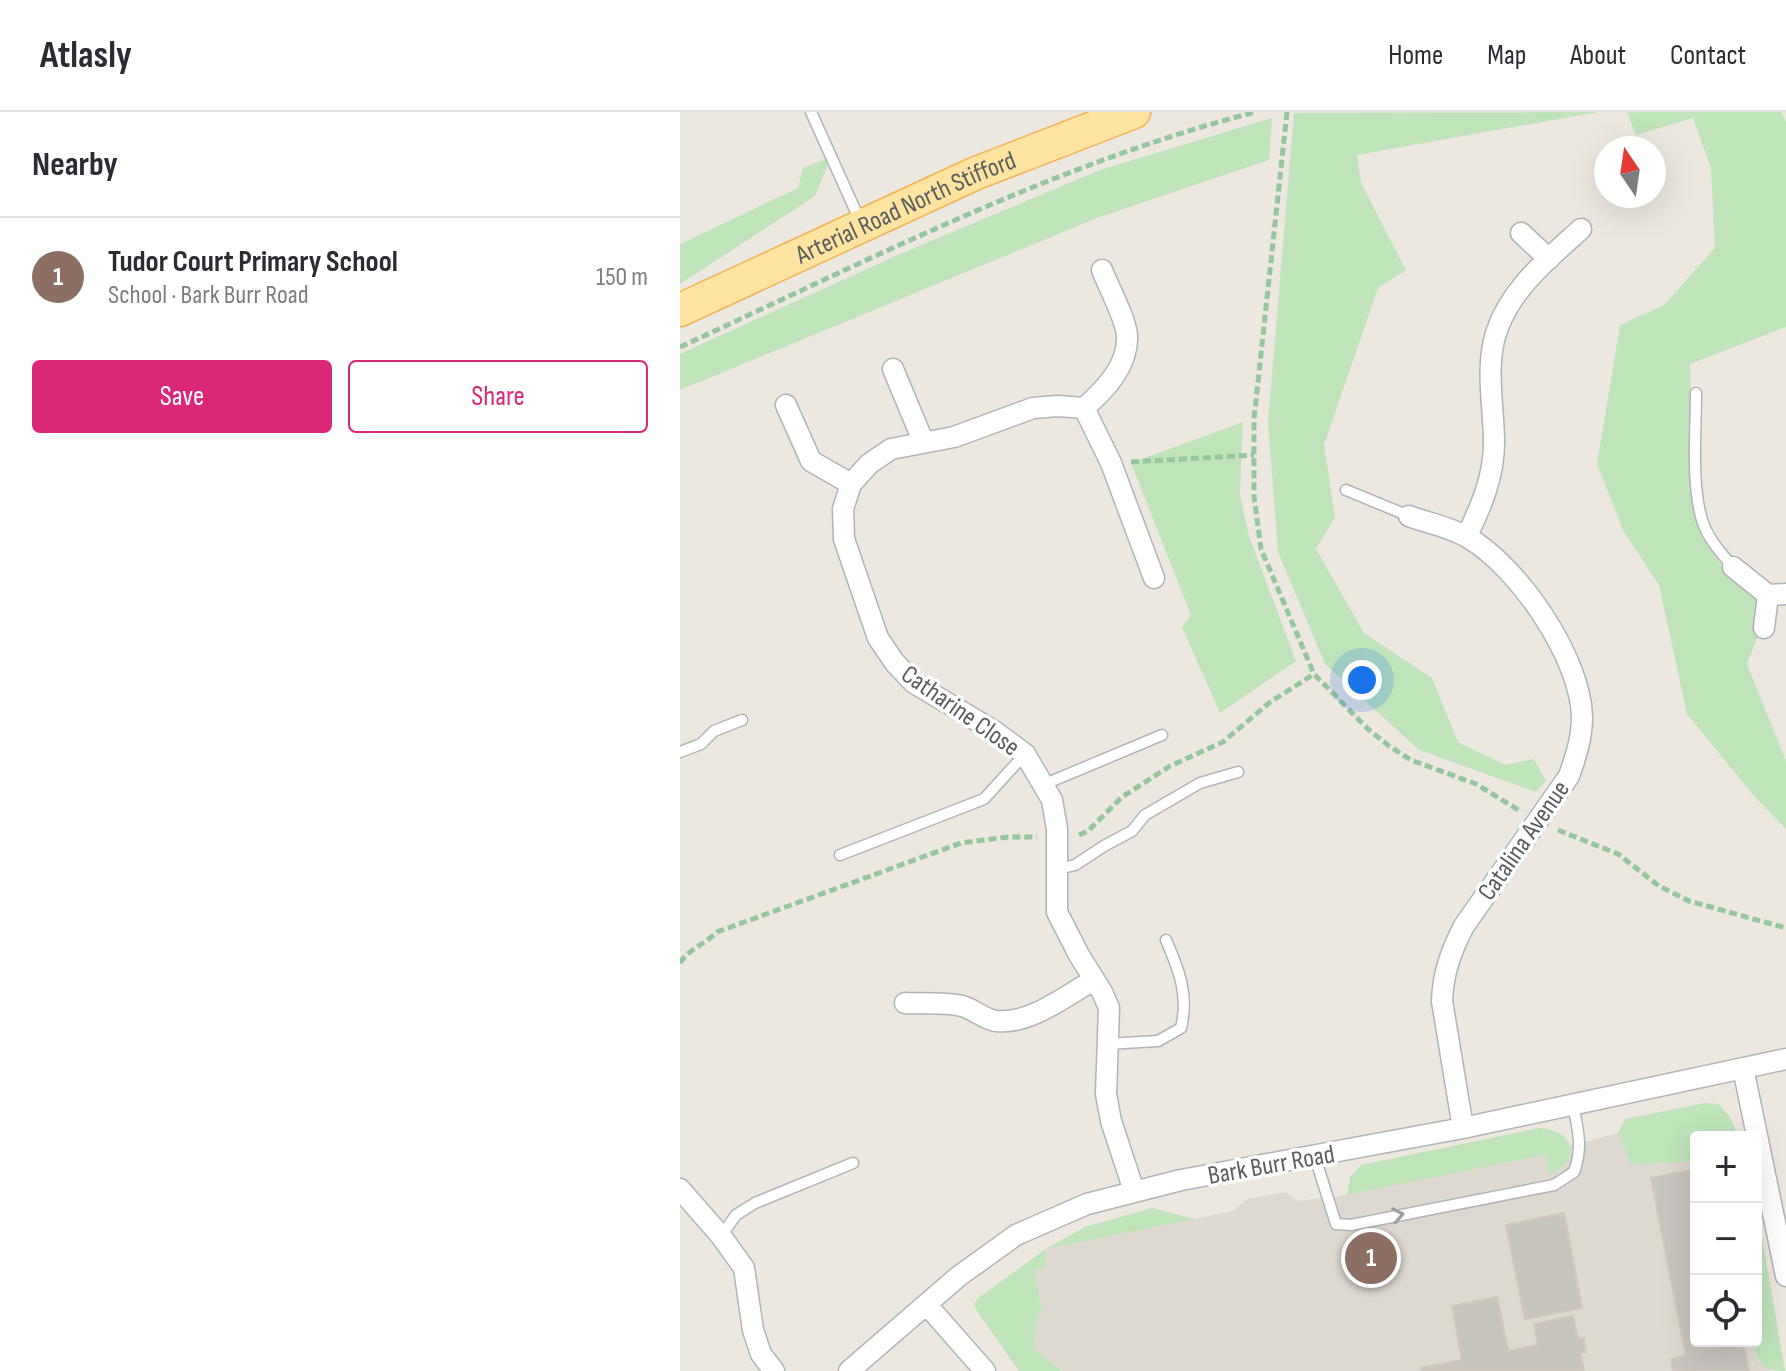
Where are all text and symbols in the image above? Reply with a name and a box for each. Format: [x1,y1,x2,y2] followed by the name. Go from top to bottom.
[40,33,132,78] text: Atlasly
[1388,39,1443,72] text: Home
[1487,39,1526,72] text: Map
[1570,39,1626,72] text: About
[1670,39,1746,72] text: Contact
[1594,136,1666,208] north arrow
[32,144,118,185] text: Nearby
[790,145,1020,272] street label: Arterial Road North Stifford
[108,244,398,280] text: Tudor Court Primary School
[53,262,63,293] text: 1
[596,262,648,293] text: 150 m
[108,280,309,311] text: School · Bark Burr Road
[32,360,332,433] button: Save
[348,360,648,433] button: Share
[895,659,1025,763] street label: Catharine Close
[1342,660,1382,700] your location
[1472,775,1577,907] street label: Catalina Avenue
[1690,1131,1762,1347] map controls
[1690,1131,1762,1203] button: +
[1206,1139,1337,1192] street label: Bark Burr Road
[1690,1203,1762,1275] button: −
[1392,1208,1405,1225] one-way arrow
[1345,1228,1397,1288] pin: 1
[1690,1275,1762,1347] button: locate

